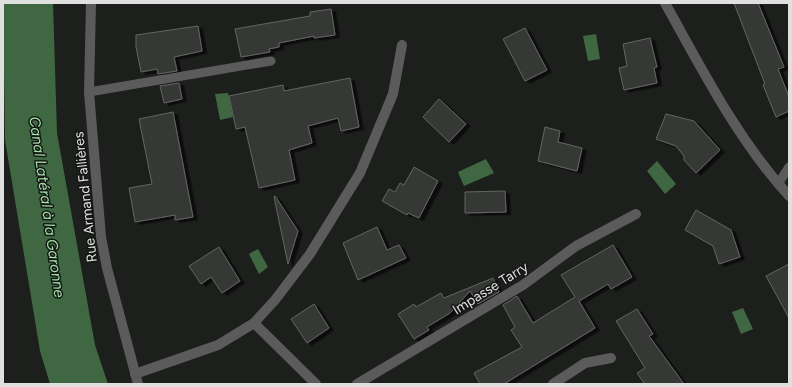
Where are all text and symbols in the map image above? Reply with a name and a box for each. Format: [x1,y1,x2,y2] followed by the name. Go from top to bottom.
[25,115,69,299] water label: Canal Latéral à la Garonne
[70,131,101,263] street label: Rue Armand Fallières
[449,258,532,318] street label: Impasse Tarry

